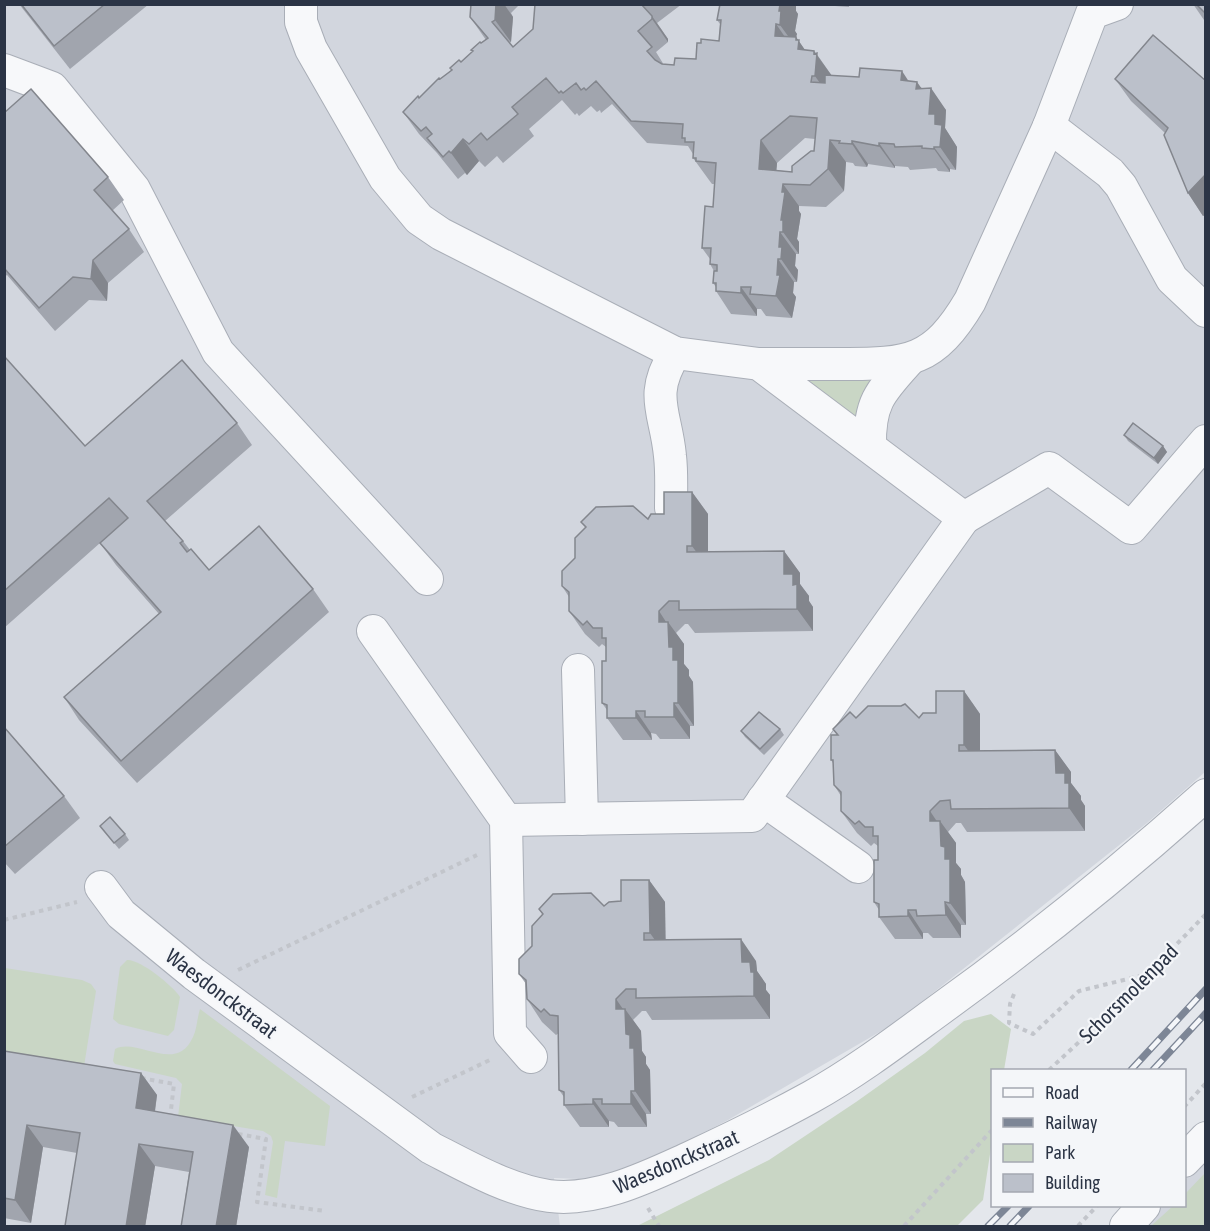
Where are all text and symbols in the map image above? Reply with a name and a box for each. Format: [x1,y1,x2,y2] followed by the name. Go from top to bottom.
[1074,939,1182,1047] street label: Schorsmolenpad
[162,943,282,1043] street label: Waesdonckstraat
[991,1069,1186,1207] legend
[1045,1082,1079,1103] text: Road
[1045,1112,1097,1133] text: Railway
[610,1124,742,1198] street label: Waesdonckstraat
[1045,1142,1075,1163] text: Park
[1045,1172,1100,1193] text: Building

